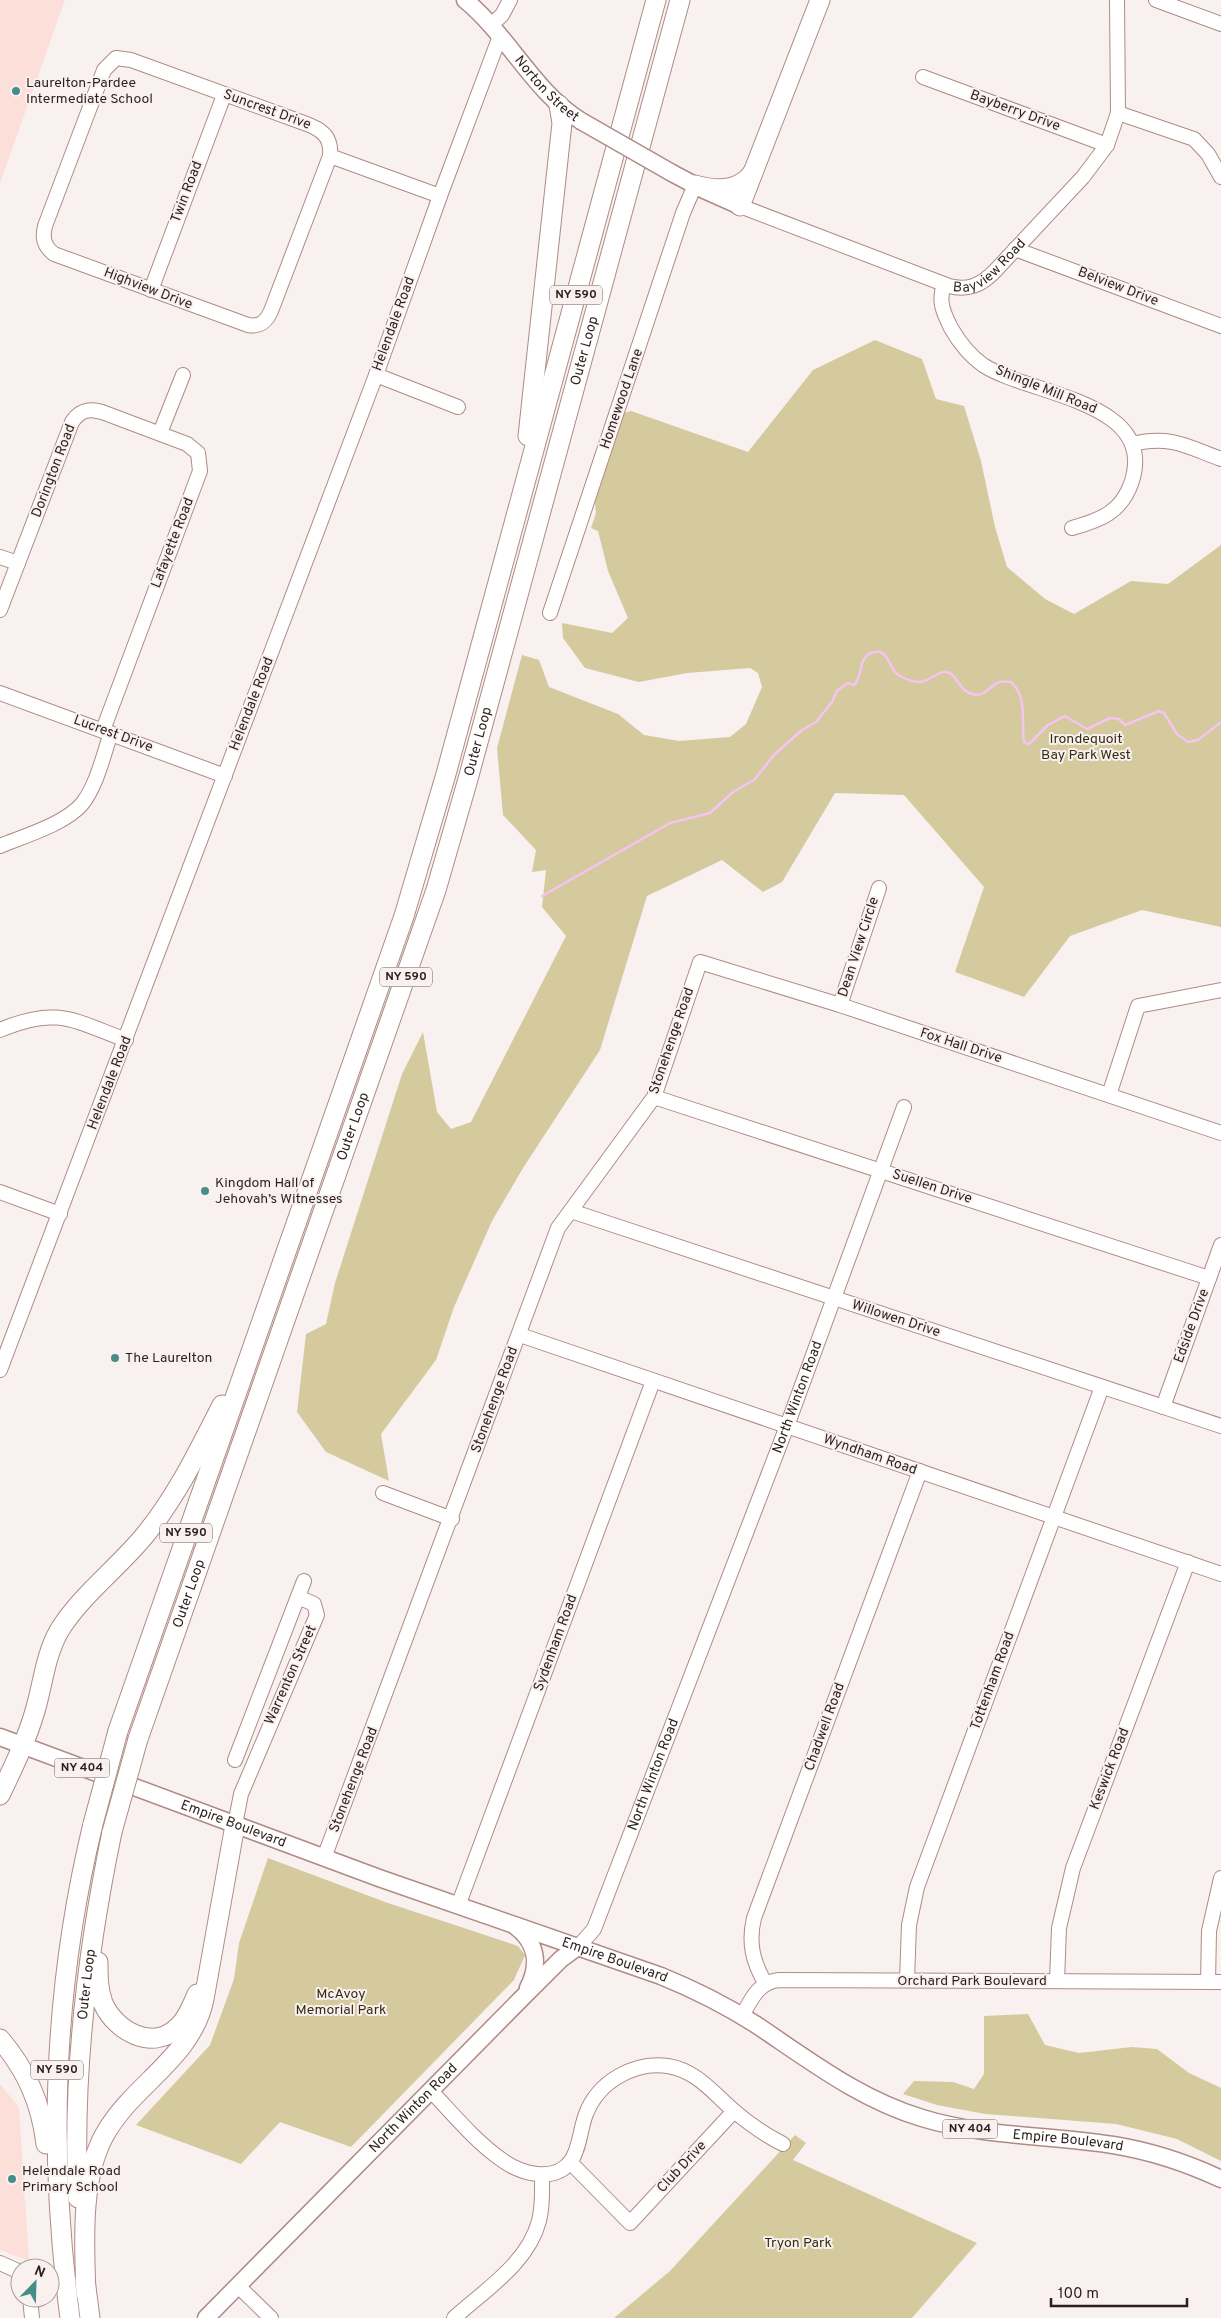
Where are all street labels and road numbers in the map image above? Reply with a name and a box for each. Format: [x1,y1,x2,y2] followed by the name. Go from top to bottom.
[511,52,582,126] street label: Norton Street
[221,86,313,134] street label: Suncrest Drive
[968,87,1062,135] street label: Bayberry Drive
[167,159,207,225] street label: Twin Road
[952,235,1029,296] street label: Bayview Road
[101,264,195,314] street label: Highview Drive
[1075,264,1161,310] street label: Belview Drive
[369,275,419,373] street label: Helendale Road
[550,286,602,304] road number: NY 590
[567,314,602,387] street label: Outer Loop
[597,347,647,451] street label: Homewood Lane
[993,362,1099,418] street label: Shingle Mill Road
[28,422,80,520] street label: Dorington Road
[148,495,198,591] street label: Lafayette Road
[226,655,278,753] street label: Helendale Road
[461,705,496,778] street label: Outer Loop
[71,712,155,756] street label: Lucrest Drive
[835,895,883,999] street label: Dean View Circle
[380,968,432,986] road number: NY 590
[646,985,698,1097] street label: Stonehenge Road
[918,1025,1004,1067] street label: Fox Hall Drive
[84,1034,136,1132] street label: Helendale Road
[333,1090,373,1163] street label: Outer Loop
[890,1166,974,1208] street label: Suellen Drive
[1171,1287,1213,1365] street label: Edside Drive
[850,1297,942,1341] street label: Willowen Drive
[769,1339,826,1456] street label: North Winton Road
[468,1345,522,1455] street label: Stonehenge Road
[821,1431,919,1479] street label: Wyndham Road
[160,1524,212,1542] road number: NY 590
[169,1557,209,1630] street label: Outer Loop
[531,1592,581,1694] street label: Sydenham Road
[261,1622,321,1728] street label: Warrenton Street
[967,1630,1019,1732] street label: Tottenham Road
[801,1680,849,1774] street label: Chadwell Road
[624,1716,682,1833] street label: North Winton Road
[326,1725,382,1835] street label: Stonehenge Road
[1087,1726,1133,1812] street label: Keswick Road
[54,1759,110,1778] road number: NY 404
[178,1796,288,1851] street label: Empire Boulevard
[559,1934,670,1986] street label: Empire Boulevard
[74,1948,100,2021] street label: Outer Loop
[897,1973,1047,1990] street label: Orchard Park Boulevard
[31,2060,83,2080] road number: NY 590
[365,2060,461,2156] street label: North Winton Road
[942,2120,998,2138] road number: NY 404
[1012,2126,1125,2155] street label: Empire Boulevard
[654,2137,710,2197] street label: Club Drive

